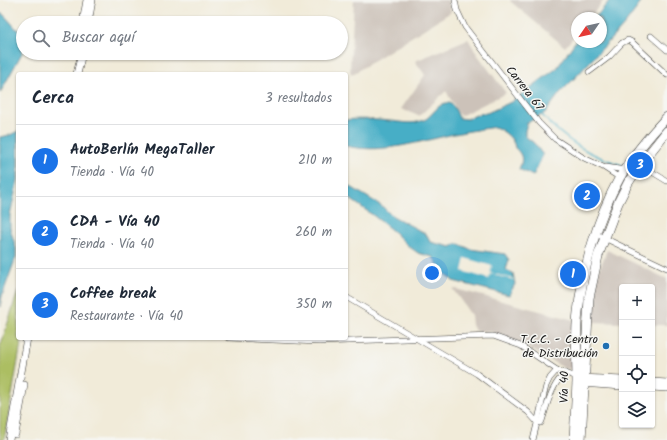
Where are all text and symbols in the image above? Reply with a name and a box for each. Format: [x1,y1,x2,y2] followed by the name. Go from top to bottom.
[571,12,607,48] north arrow
[16,16,348,60] search box
[62,26,135,50] text: Buscar aquí
[30,27,52,49] icon: search
[501,62,549,115] street label: Carrera 67
[32,85,74,112] text: Cerca
[265,88,332,109] text: 3 resultados
[70,138,215,162] text: AutoBerlín MegaTaller
[43,150,47,171] text: 1
[298,150,332,171] text: 210 m
[627,150,653,180] pin: 3
[70,162,154,183] text: Tienda · Vía 40
[574,181,600,211] pin: 2
[70,210,159,234] text: CDA - Vía 40
[41,222,49,243] text: 2
[295,222,332,243] text: 260 m
[70,234,154,255] text: Tienda · Vía 40
[560,259,586,289] pin: 1
[422,263,442,283] your location
[70,282,156,306] text: Coffee break
[619,284,655,428] map controls
[619,284,655,320] button: +
[41,294,49,315] text: 3
[296,294,332,315] text: 350 m
[70,306,183,327] text: Restaurante · Vía 40
[619,320,655,356] button: −
[521,330,598,363] place label: T.C.C. - Centro de Distribución
[601,341,611,351] marker: T.C.C. - Centro de Distribución
[619,356,655,392] button: locate
[555,371,574,403] street label: Vía 40
[619,392,655,428] button: layers

